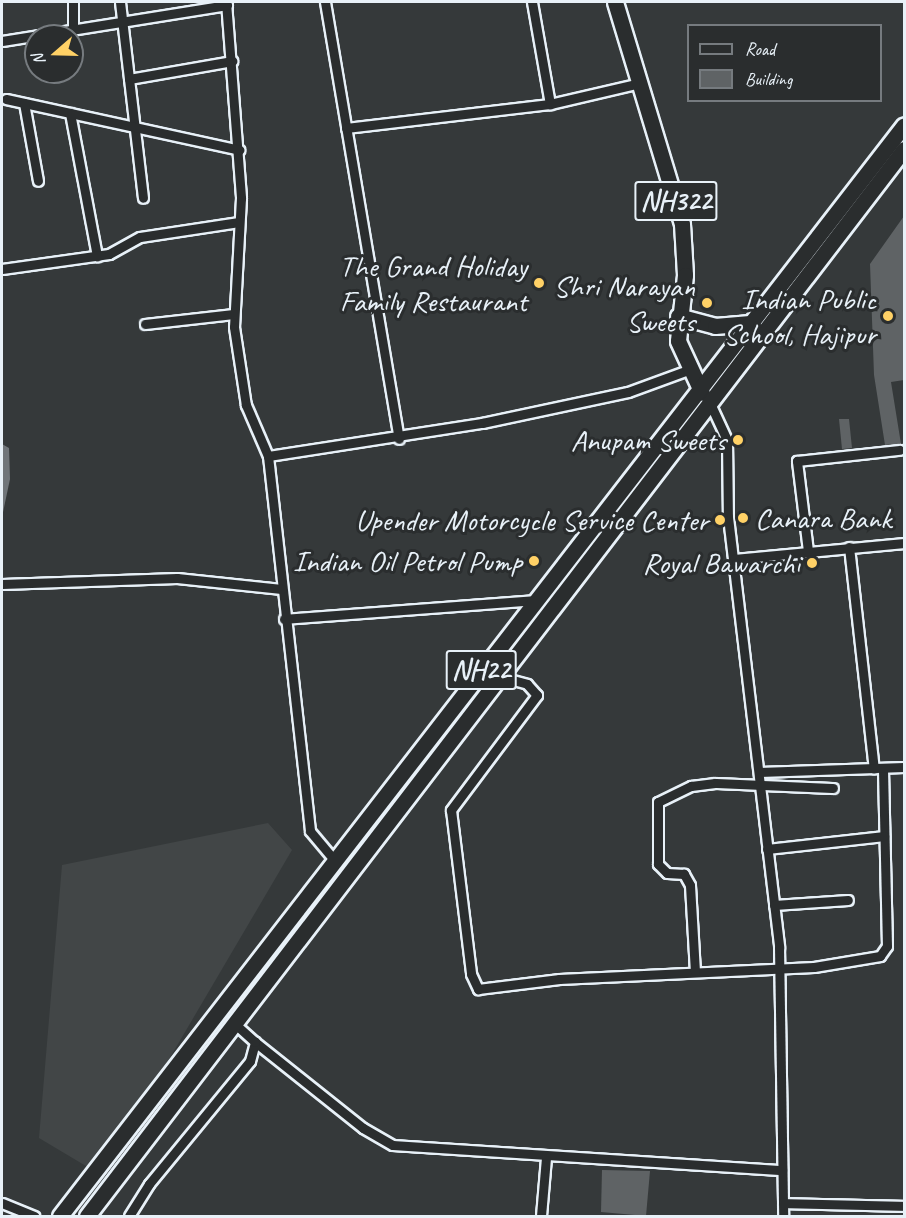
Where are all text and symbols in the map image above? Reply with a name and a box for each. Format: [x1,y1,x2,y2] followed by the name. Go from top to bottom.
[24,24,84,84] north arrow
[687,24,882,102] legend
[745,38,775,60] text: Road
[28,51,50,68] text: N
[745,68,792,90] text: Building
[634,176,718,226] road number: NH322
[338,248,527,318] place label: The Grand Holiday Family Restaurant
[552,268,695,338] place label: Shri Narayan Sweets
[532,276,546,290] marker: The Grand Holiday Family Restaurant
[723,281,876,352] place label: Indian Public School, Hajipur
[700,296,714,310] marker: Shri Narayan Sweets
[881,309,895,323] marker: Indian Public School, Hajipur
[571,422,726,458] place label: Anupam Sweets
[731,433,745,447] marker: Anupam Sweets
[755,500,891,536] place label: Canara Bank
[355,502,708,538] place label: Upender Motorcycle Service Center
[736,511,750,525] marker: Canara Bank
[713,513,727,527] marker: Upender Motorcycle Service Center
[294,543,522,579] place label: Indian Oil Petrol Pump
[642,545,800,581] place label: Royal Bawarchi
[527,554,541,568] marker: Indian Oil Petrol Pump
[805,556,819,570] marker: Royal Bawarchi
[445,645,517,695] road number: NH22

